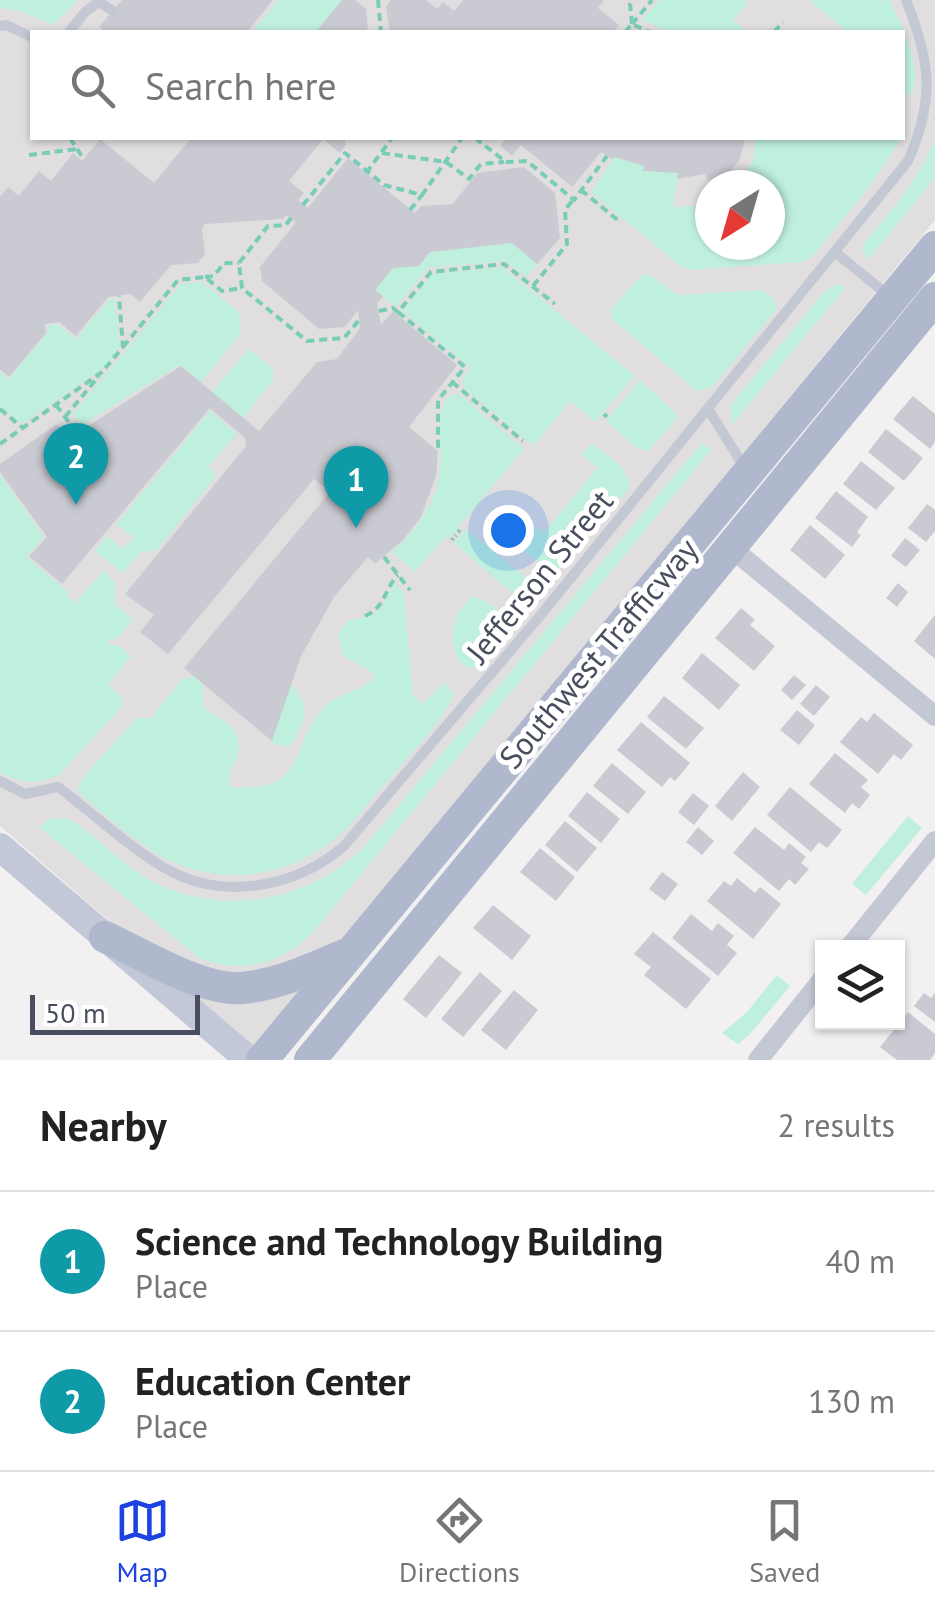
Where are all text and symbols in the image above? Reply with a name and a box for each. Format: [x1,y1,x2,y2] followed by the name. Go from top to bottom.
[30,30,905,140] search box
[65,58,120,113] icon: search
[145,61,337,110] text: Search here
[695,170,785,260] north arrow
[44,422,108,505] pin: 2
[324,446,388,528] pin: 1
[455,481,622,673] street label: Jefferson Street
[483,505,534,556] your location
[489,529,707,777] street label: Southwest Trafficway
[815,940,905,1030] map controls
[815,940,905,1030] button: layers
[30,990,200,1034] scale bar
[45,994,106,1031] text: 50 m
[40,1098,167,1153] text: Nearby
[777,1104,895,1146] text: 2 results
[135,1216,663,1265] text: Science and Technology Building
[63,1240,82,1282] text: 1
[826,1240,895,1282] text: 40 m
[135,1265,208,1307] text: Place
[135,1356,410,1405] text: Education Center
[63,1380,82,1422] text: 2
[808,1380,895,1422] text: 130 m
[135,1405,208,1447] text: Place
[115,1493,170,1590] tab: Map
[399,1493,520,1590] tab: Directions
[749,1493,820,1590] tab: Saved

